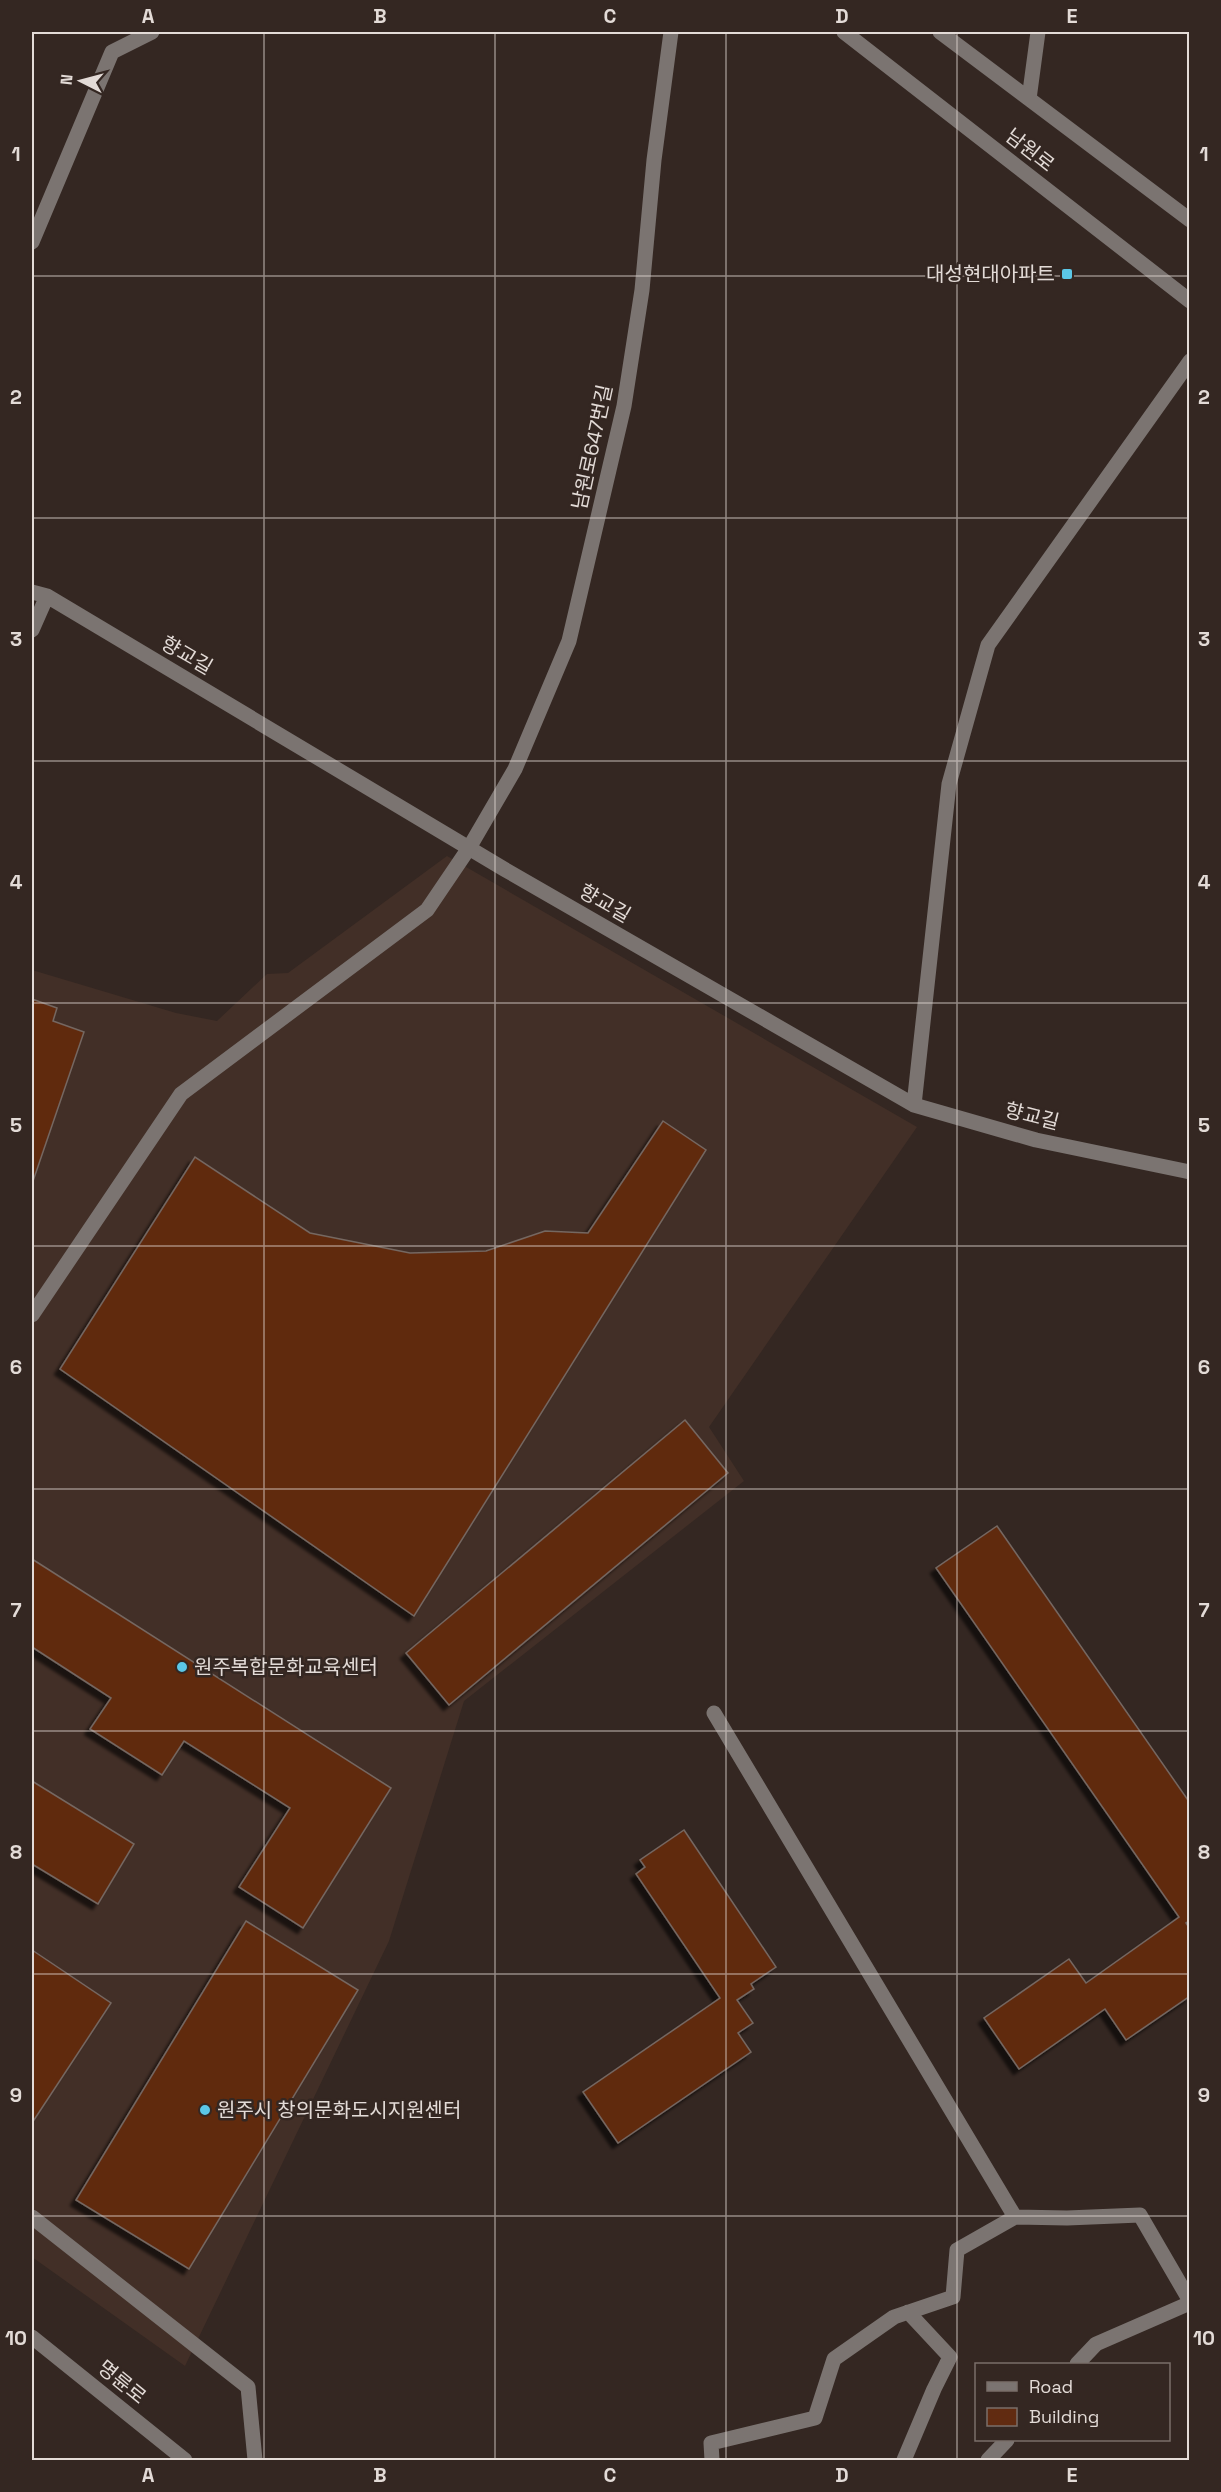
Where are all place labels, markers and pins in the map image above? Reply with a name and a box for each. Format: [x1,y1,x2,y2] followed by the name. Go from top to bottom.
[926,261,1055,287] place label: 대성현대아파트
[1060,267,1074,281] marker: 대성현대아파트
[194,1654,378,1680] place label: 원주복합문화교육센터
[175,1660,189,1674] marker: 원주복합문화교육센터
[217,2097,461,2123] place label: 원주시 창의문화도시지원센터
[198,2103,212,2117] marker: 원주시 창의문화도시지원센터

